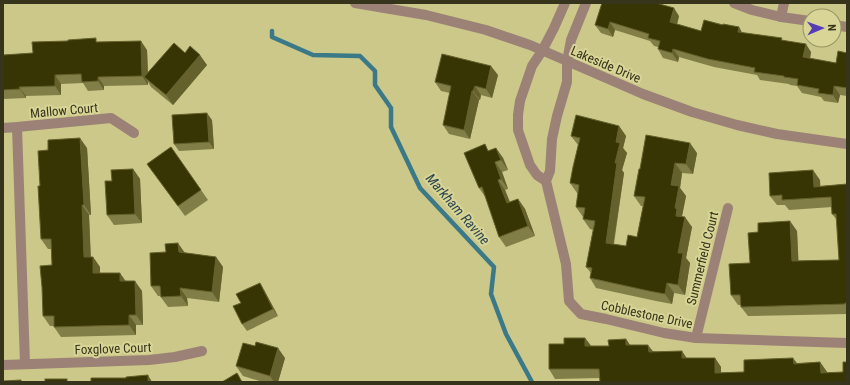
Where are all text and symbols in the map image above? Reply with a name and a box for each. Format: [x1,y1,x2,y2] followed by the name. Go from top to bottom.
[802,8,842,48] north arrow
[825,24,838,32] text: N
[569,43,643,86] street label: Lakeside Drive
[29,100,99,121] street label: Mallow Court
[423,170,493,248] water label: Markham Ravine
[684,210,721,306] street label: Summerfield Court
[600,297,694,332] street label: Cobblestone Drive
[74,340,152,357] street label: Foxglove Court

